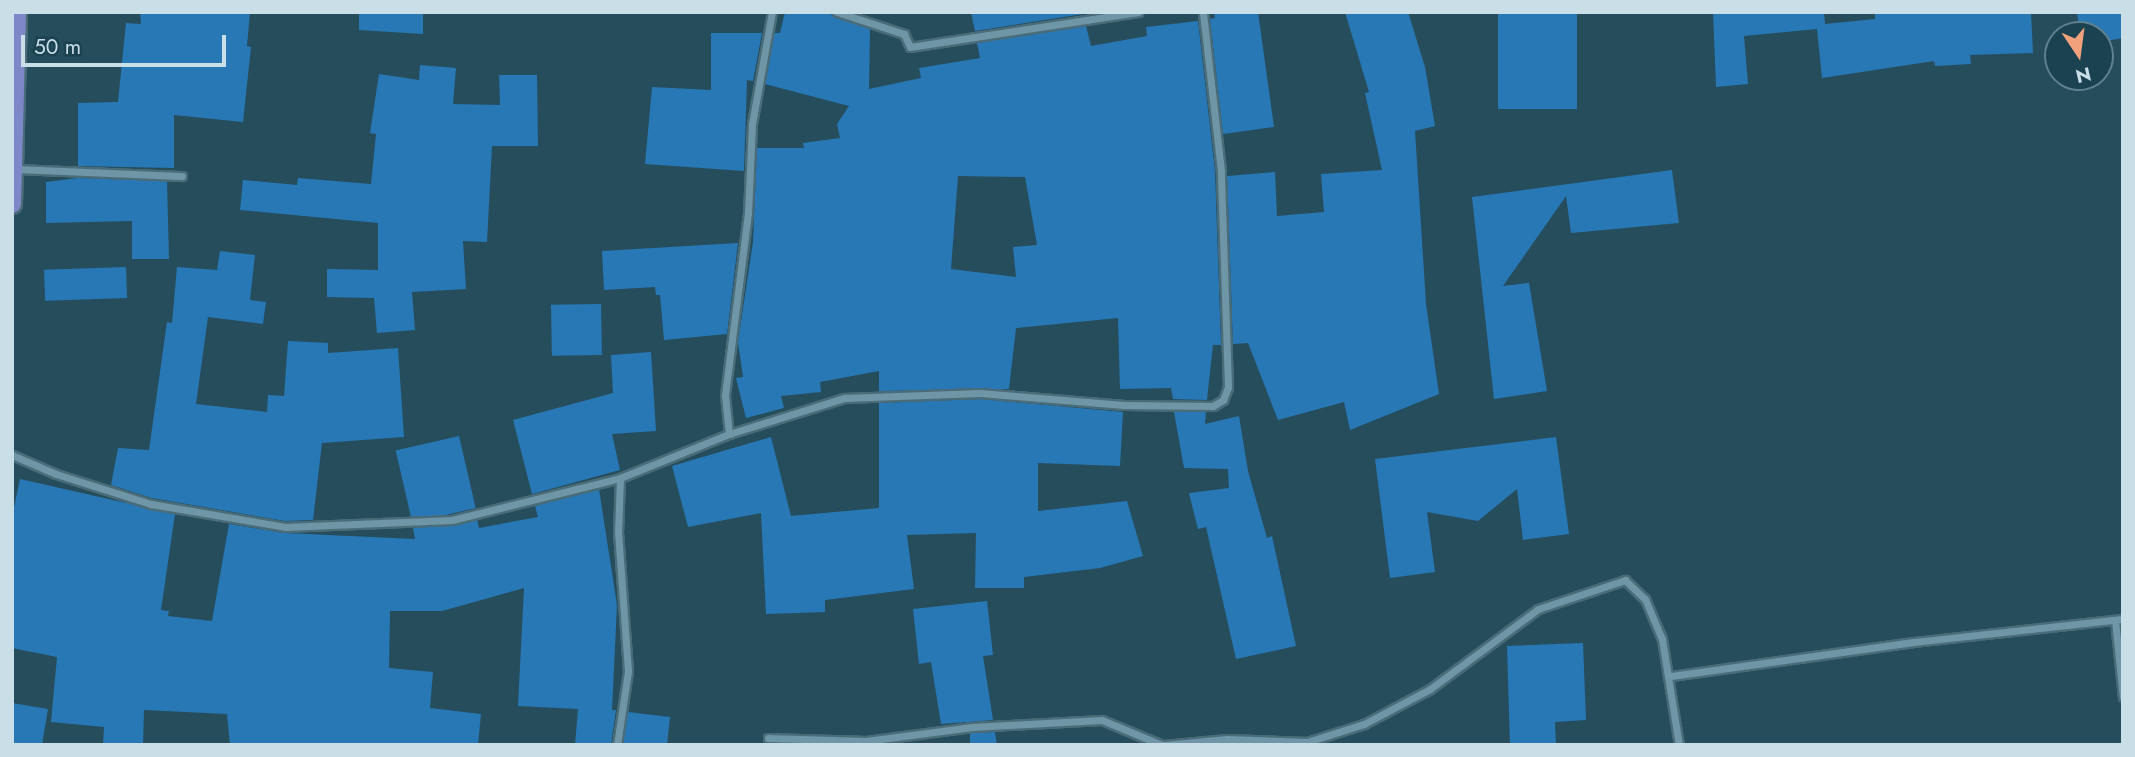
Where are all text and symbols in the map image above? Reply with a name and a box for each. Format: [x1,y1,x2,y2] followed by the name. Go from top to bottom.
[24,21,229,65] scale bar
[2044,21,2114,91] north arrow
[34,32,81,62] text: 50 m
[2073,60,2094,90] text: N

